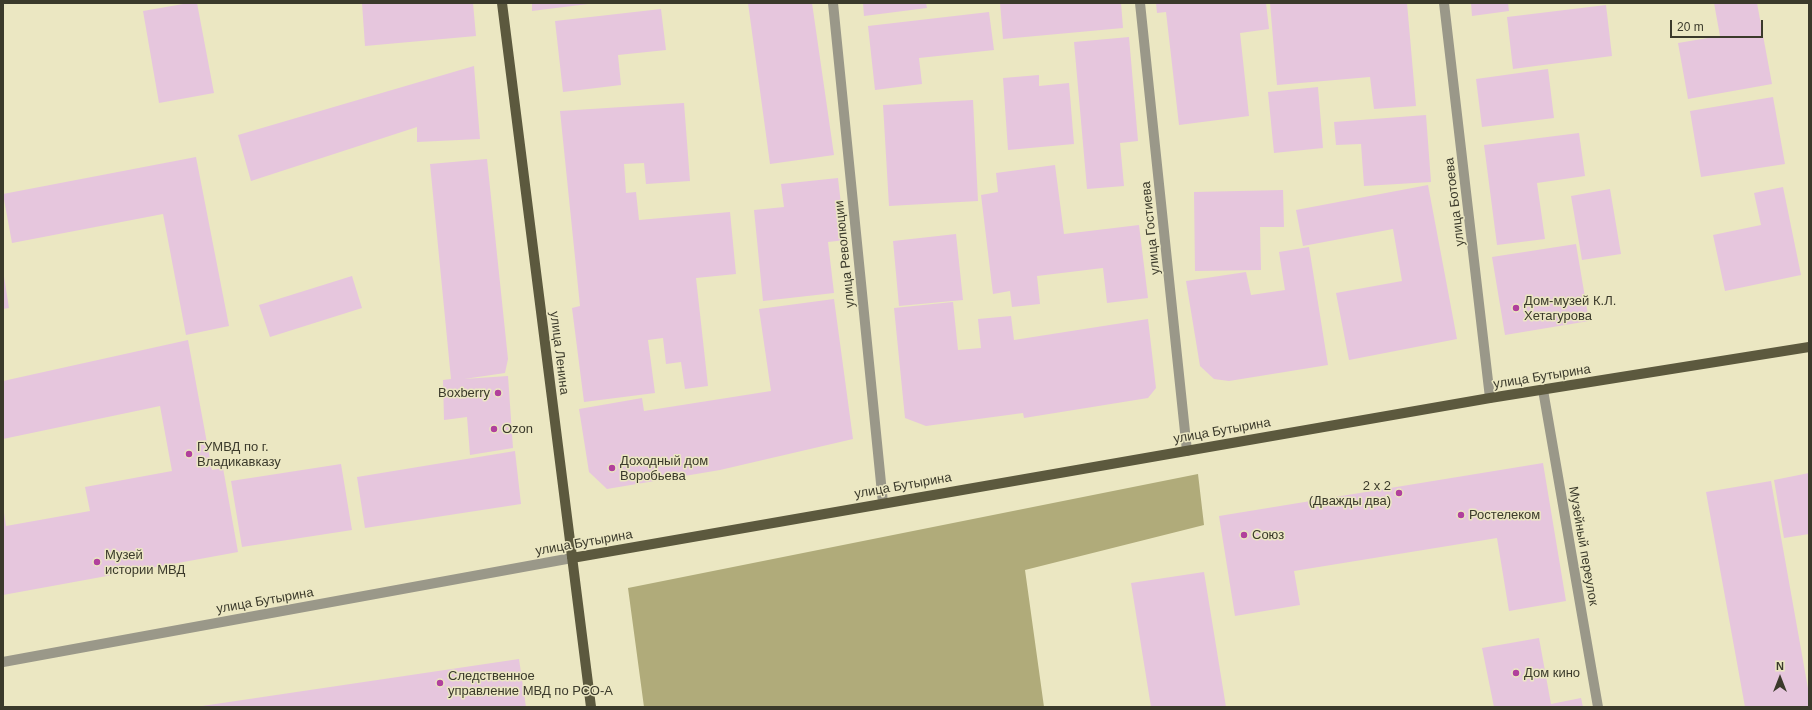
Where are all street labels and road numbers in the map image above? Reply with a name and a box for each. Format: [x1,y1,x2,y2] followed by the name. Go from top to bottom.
[1442,157,1468,247] street label: улица Ботоева
[1138,181,1164,275] street label: улица Гостиева
[832,200,858,308] street label: улица Революции
[546,310,572,396] street label: улица Ленина
[1492,362,1592,392] street label: улица Бутырина
[1172,415,1272,447] street label: улица Бутырина
[853,470,953,502] street label: улица Бутырина
[1565,485,1601,607] street label: Музейный переулок
[534,527,634,559] street label: улица Бутырина
[215,585,315,617] street label: улица Бутырина

